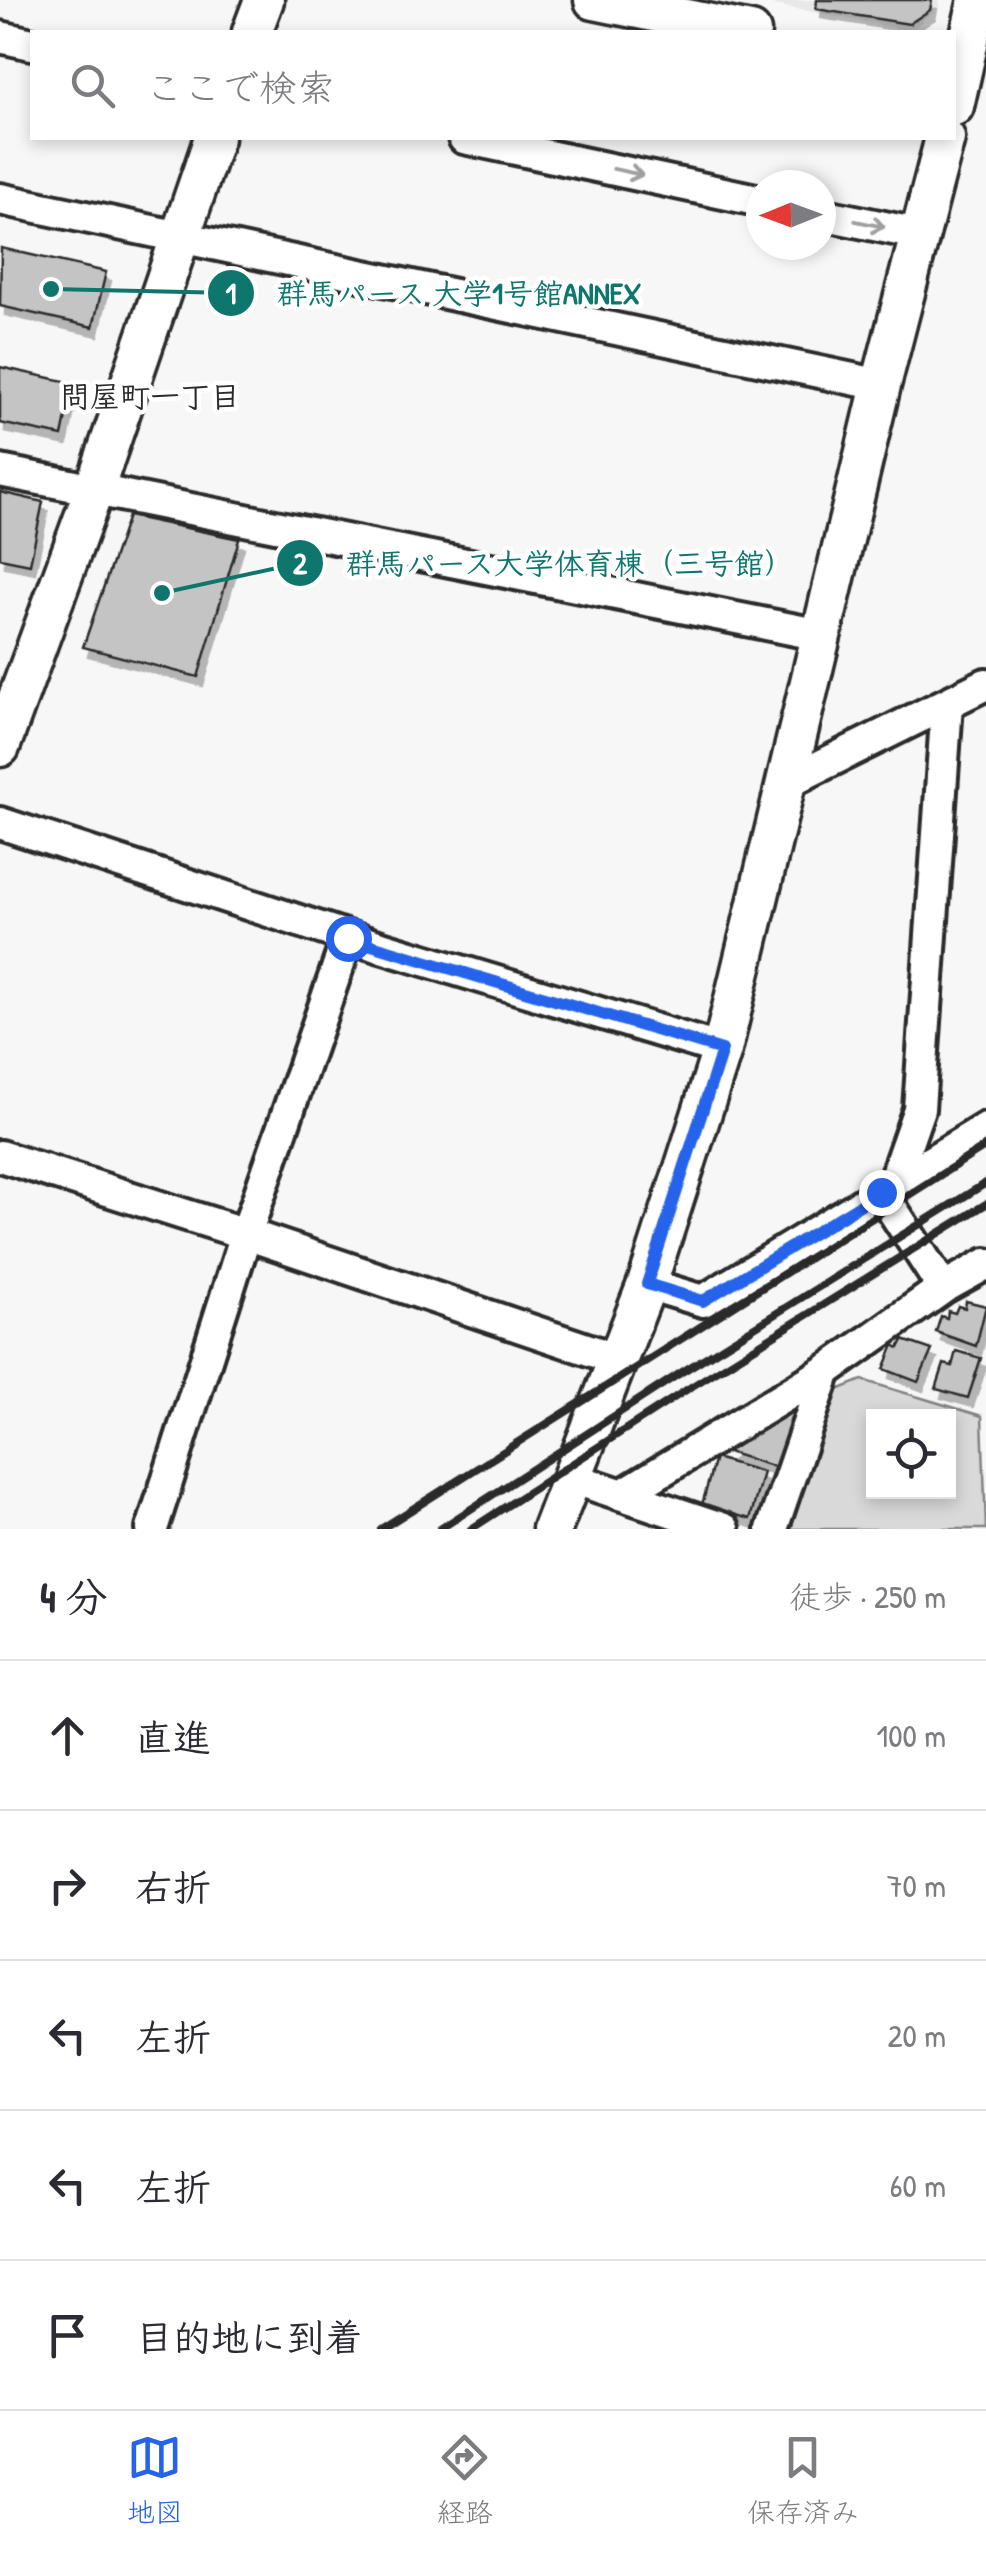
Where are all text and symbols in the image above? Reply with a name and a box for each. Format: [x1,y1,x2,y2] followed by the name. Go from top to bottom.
[30,30,956,140] search box
[65,58,120,113] icon: search
[145,61,335,113] text: ここで検索
[611,164,643,183] one-way arrow
[746,170,836,260] north arrow
[853,216,885,234] one-way arrow
[206,263,662,323] callout: 群馬パース 大学1号館ANNEX
[226,273,237,313] text: 1
[277,273,641,313] text: 群馬パース 大学1号館ANNEX
[60,376,240,416] district label: 問屋町一丁目
[275,533,815,593] callout: 群馬パース大学体育棟（三号館）
[293,543,308,583] text: 2
[346,543,794,583] text: 群馬パース大学体育棟（三号館）
[326,916,372,962] route start
[859,1170,905,1216] route end
[866,1409,956,1499] map controls
[866,1409,956,1499] button: locate
[40,1568,107,1625] text: 4 分
[789,1575,946,1618] text: 徒歩 · 250 m
[40,1708,95,1763] icon: ahead
[135,1711,211,1763] text: 直進
[877,1714,946,1757] text: 100 m
[40,1858,95,1913] icon: right
[135,1861,211,1913] text: 右折
[887,1864,946,1907] text: 70 m
[40,2008,95,2063] icon: left
[135,2011,211,2063] text: 左折
[888,2014,946,2057] text: 20 m
[40,2158,95,2213] icon: left
[135,2161,211,2213] text: 左折
[890,2164,946,2207] text: 60 m
[40,2308,95,2363] icon: arrive
[135,2311,363,2363] text: 目的地に到着
[127,2430,183,2531] tab: 地図
[437,2430,493,2531] tab: 経路
[747,2430,859,2531] tab: 保存済み

